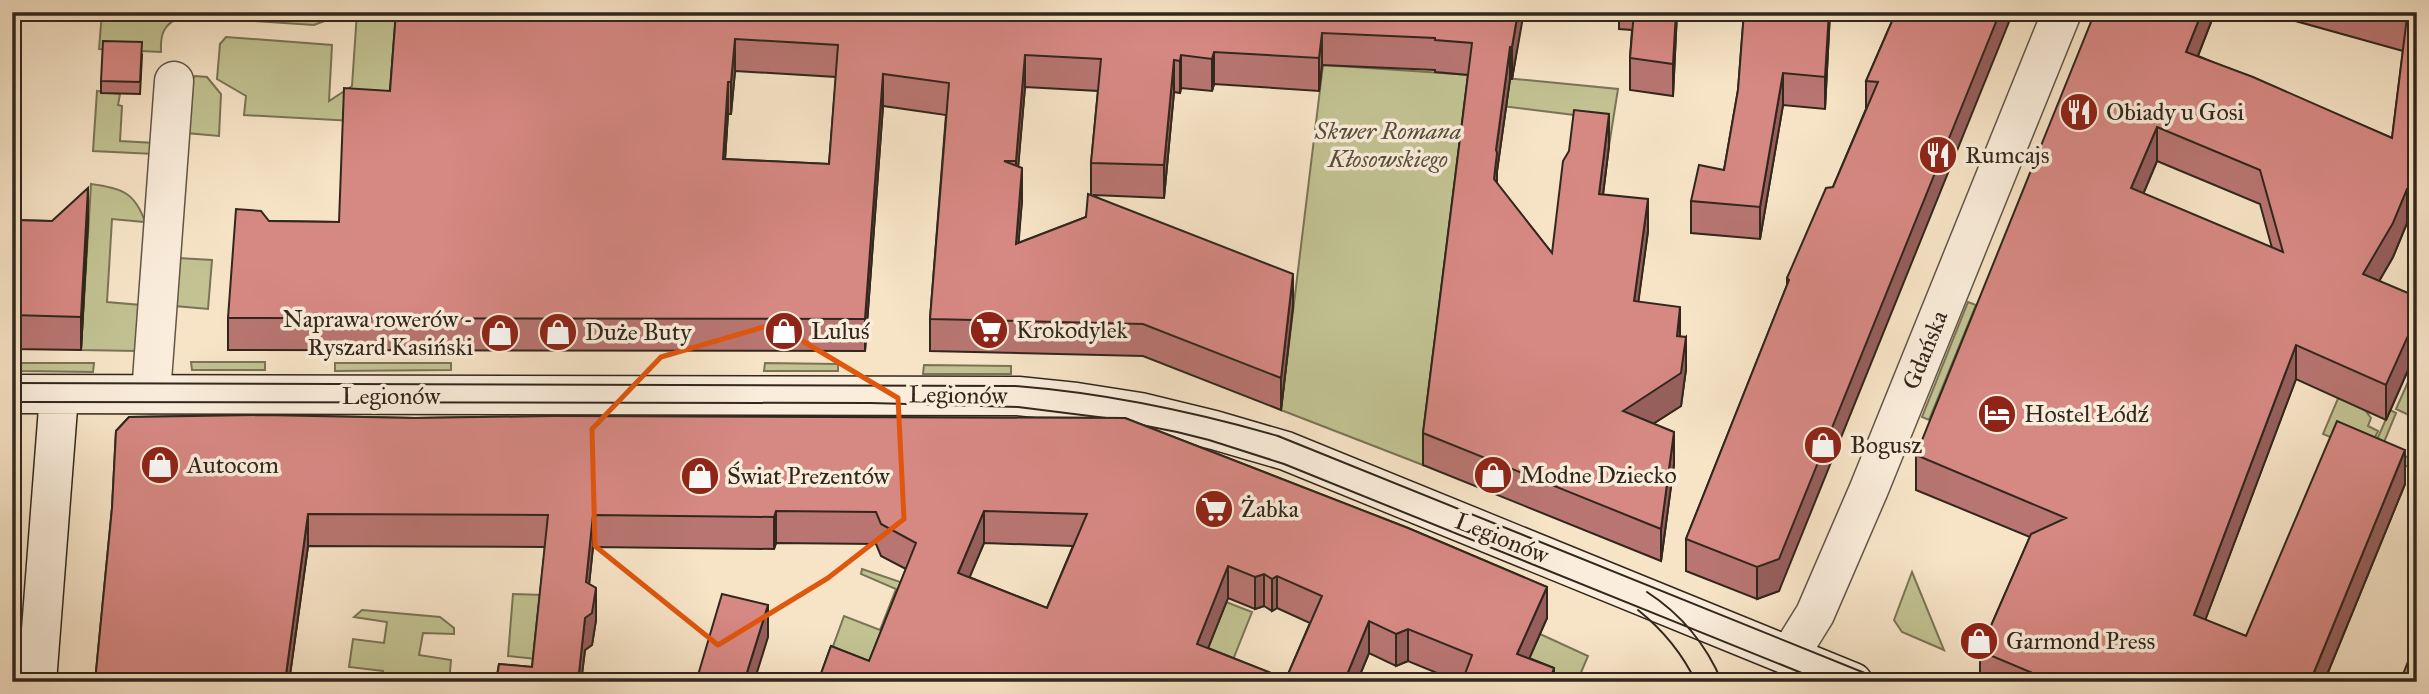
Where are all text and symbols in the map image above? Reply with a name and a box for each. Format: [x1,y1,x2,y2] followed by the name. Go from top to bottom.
[2058,91,2100,133] restaurant icon: Obiady u Gosi
[2106,97,2244,127] place label: Obiady u Gosi
[1314,116,1461,174] park label: Skwer Romana Kłosowskiego
[1917,134,1959,176] restaurant icon: Rumcajs
[1965,140,2049,170] place label: Rumcajs
[283,304,473,362] place label: Naprawa rowerów - Ryszard Kasiński
[1896,305,1955,394] street label: Gdańska
[968,309,1010,351] supermarket icon: Krokodylek
[763,310,805,352] shop icon: Luluś
[537,311,579,353] shop icon: Duże Buty
[479,312,521,354] shop icon: Naprawa rowerów - Ryszard Kasiński
[1016,315,1129,345] place label: Krokodylek
[811,316,871,346] place label: Luluś
[585,317,692,347] place label: Duże Buty
[908,379,1009,411] street label: Legionów
[342,381,442,411] street label: Legionów
[1976,393,2018,435] hotel icon: Hostel Łódź
[2024,399,2149,429] place label: Hostel Łódź
[1802,424,1844,466] shop icon: Bogusz
[1850,430,1922,460] place label: Bogusz
[139,444,181,486] shop icon: Autocom
[186,450,279,480] place label: Autocom
[1472,454,1514,496] shop icon: Modne Dziecko
[679,455,721,497] shop icon: Świat Prezentów
[1520,460,1677,490] place label: Modne Dziecko
[727,461,891,491] place label: Świat Prezentów
[1193,488,1235,530] supermarket icon: Żabka
[1241,494,1300,524] place label: Żabka
[1451,506,1554,571] street label: Legionów
[1958,620,2000,662] shop icon: Garmond Press
[2006,626,2155,656] place label: Garmond Press

